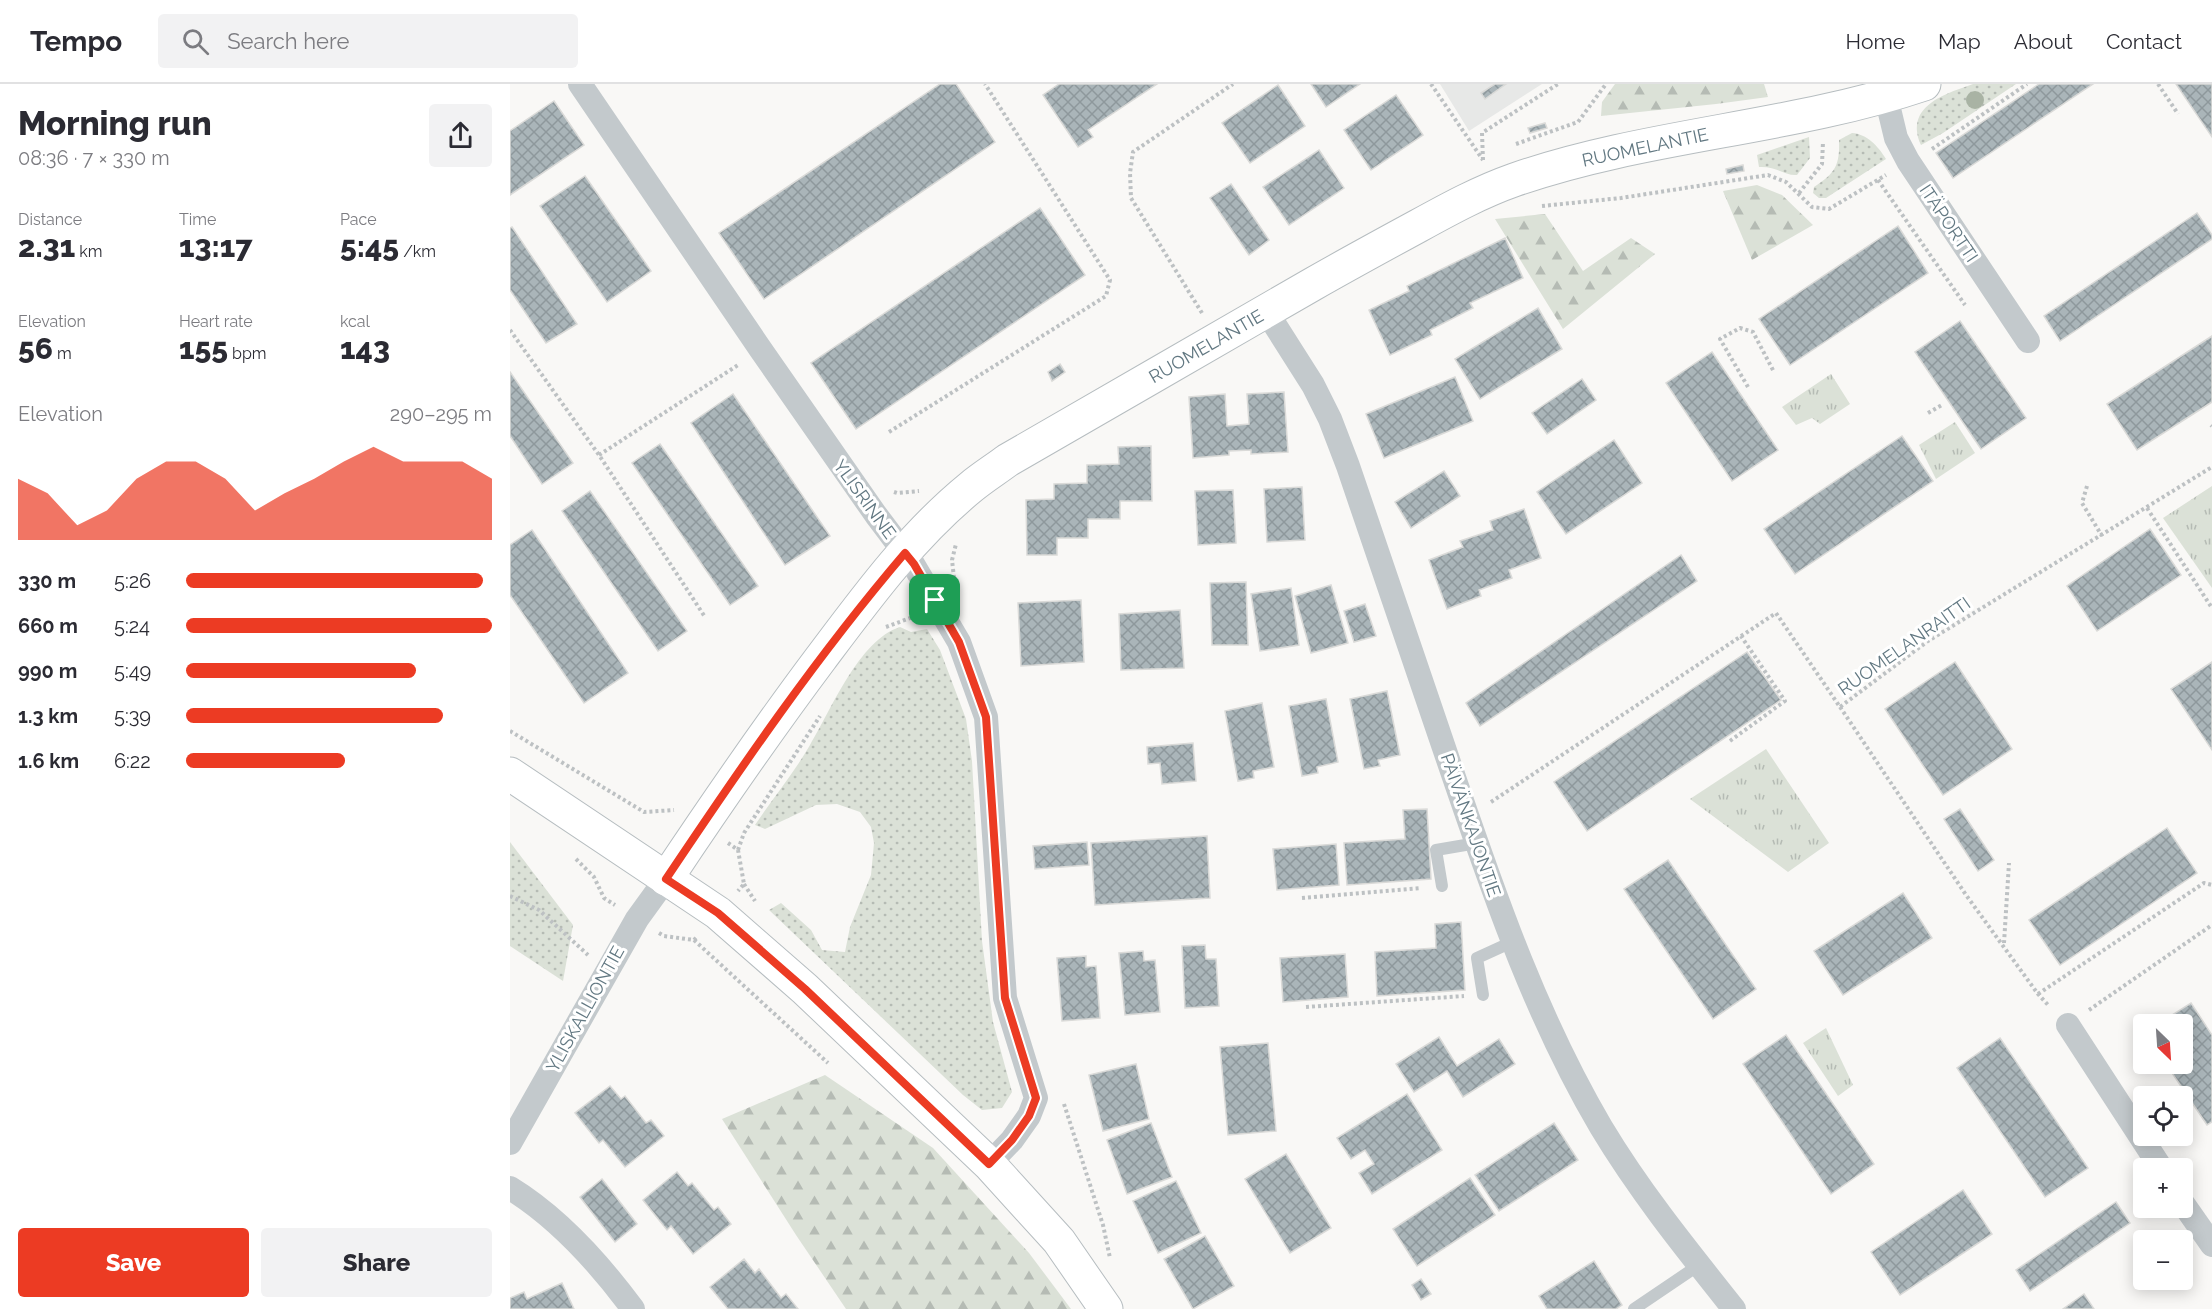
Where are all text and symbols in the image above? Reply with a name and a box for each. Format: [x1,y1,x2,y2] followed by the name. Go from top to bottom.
[158,14,578,68] search box
[30,25,122,58] text: Tempo
[179,25,212,58] icon: search
[227,28,349,54] text: Search here
[1846,29,1905,54] text: Home
[1938,29,1981,54] text: Map
[2014,29,2073,54] text: About
[2106,29,2182,54] text: Contact
[18,104,212,143] text: Morning run
[429,104,492,167] button: share
[1580,123,1710,171] street label: RUOMELANTIE
[18,146,170,170] text: 08:36 · 7 × 330 m
[1915,180,1983,266] street label: ITÄPORTTI
[18,210,82,229] text: Distance
[179,210,216,229] text: Time
[340,210,377,229] text: Pace
[18,229,75,264] text: 2.31
[179,229,253,264] text: 13:17
[340,229,399,264] text: 5:45
[75,242,102,261] text: km
[399,242,436,261] text: /km
[1145,305,1267,387] street label: RUOMELANTIE
[18,312,86,331] text: Elevation
[179,312,253,331] text: Heart rate
[340,312,370,331] text: kcal
[18,331,53,366] text: 56
[179,331,228,366] text: 155
[340,331,390,366] text: 143
[53,344,72,363] text: m
[228,344,267,363] text: bpm
[18,402,103,426] text: Elevation
[390,402,492,426] text: 290–295 m
[829,455,901,543] street label: YLISRINNE
[18,569,76,593] text: 330 m
[114,569,151,593] text: 5:26
[909,574,960,625] pin
[918,583,951,616] icon: arrive
[1834,592,1974,700] street label: RUOMELANRAITTI
[18,614,78,638] text: 660 m
[114,614,150,638] text: 5:24
[18,659,77,683] text: 990 m
[114,659,151,683] text: 5:49
[18,704,78,728] text: 1.3 km
[114,704,151,728] text: 5:39
[18,749,79,773] text: 1.6 km
[114,749,151,773] text: 6:22
[1437,750,1505,900] street label: PÄIVÄNKAJONTIE
[542,942,628,1076] street label: YLISKALLIONTIE
[2133,1014,2193,1074] north arrow
[2133,1014,2193,1290] map controls
[2133,1086,2193,1146] button: locate
[2133,1158,2193,1218] button: +
[18,1228,249,1297] button: Save
[261,1228,492,1297] button: Share
[2133,1230,2193,1290] button: −

